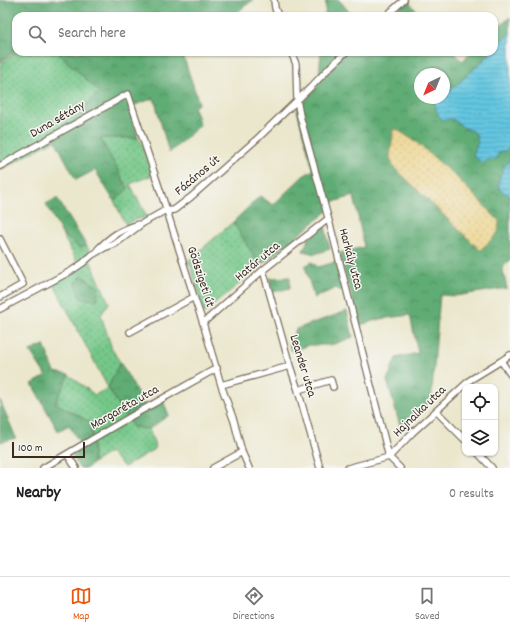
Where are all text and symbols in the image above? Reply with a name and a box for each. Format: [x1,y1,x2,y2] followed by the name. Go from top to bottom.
[12,12,498,56] search box
[26,23,48,45] icon: search
[58,23,126,45] text: Search here
[414,68,450,104] north arrow
[27,96,90,143] street label: Duna sétány
[171,151,225,201] street label: Fácános út
[333,226,367,292] street label: Harkály utca
[231,237,285,286] street label: Határ utca
[181,244,219,310] street label: Gödszigeti út
[283,332,321,400] street label: Leander utca
[87,380,164,435] street label: Margaréta utca
[389,381,452,442] street label: Hajnalka utca
[462,384,498,456] map controls
[462,384,498,420] button: locate
[462,420,498,456] button: layers
[12,440,85,459] scale bar
[18,441,42,457] text: 100 m
[16,482,60,506] text: Nearby
[449,485,494,504] text: 0 results
[70,585,92,625] tab: Map
[233,585,275,625] tab: Directions
[415,585,440,625] tab: Saved

